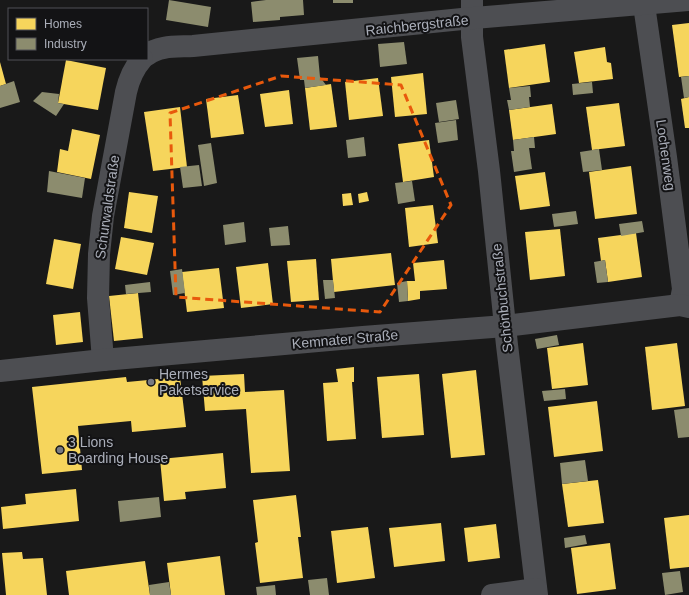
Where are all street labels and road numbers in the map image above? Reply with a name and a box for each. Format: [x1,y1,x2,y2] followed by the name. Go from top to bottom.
[365,12,470,38] street label: Raichbergstraße
[653,118,679,192] street label: Lochenweg
[92,154,122,260] street label: Schurwaldstraße
[488,242,516,353] street label: Schönbuchstraße
[291,326,399,352] street label: Kemnater Straße

